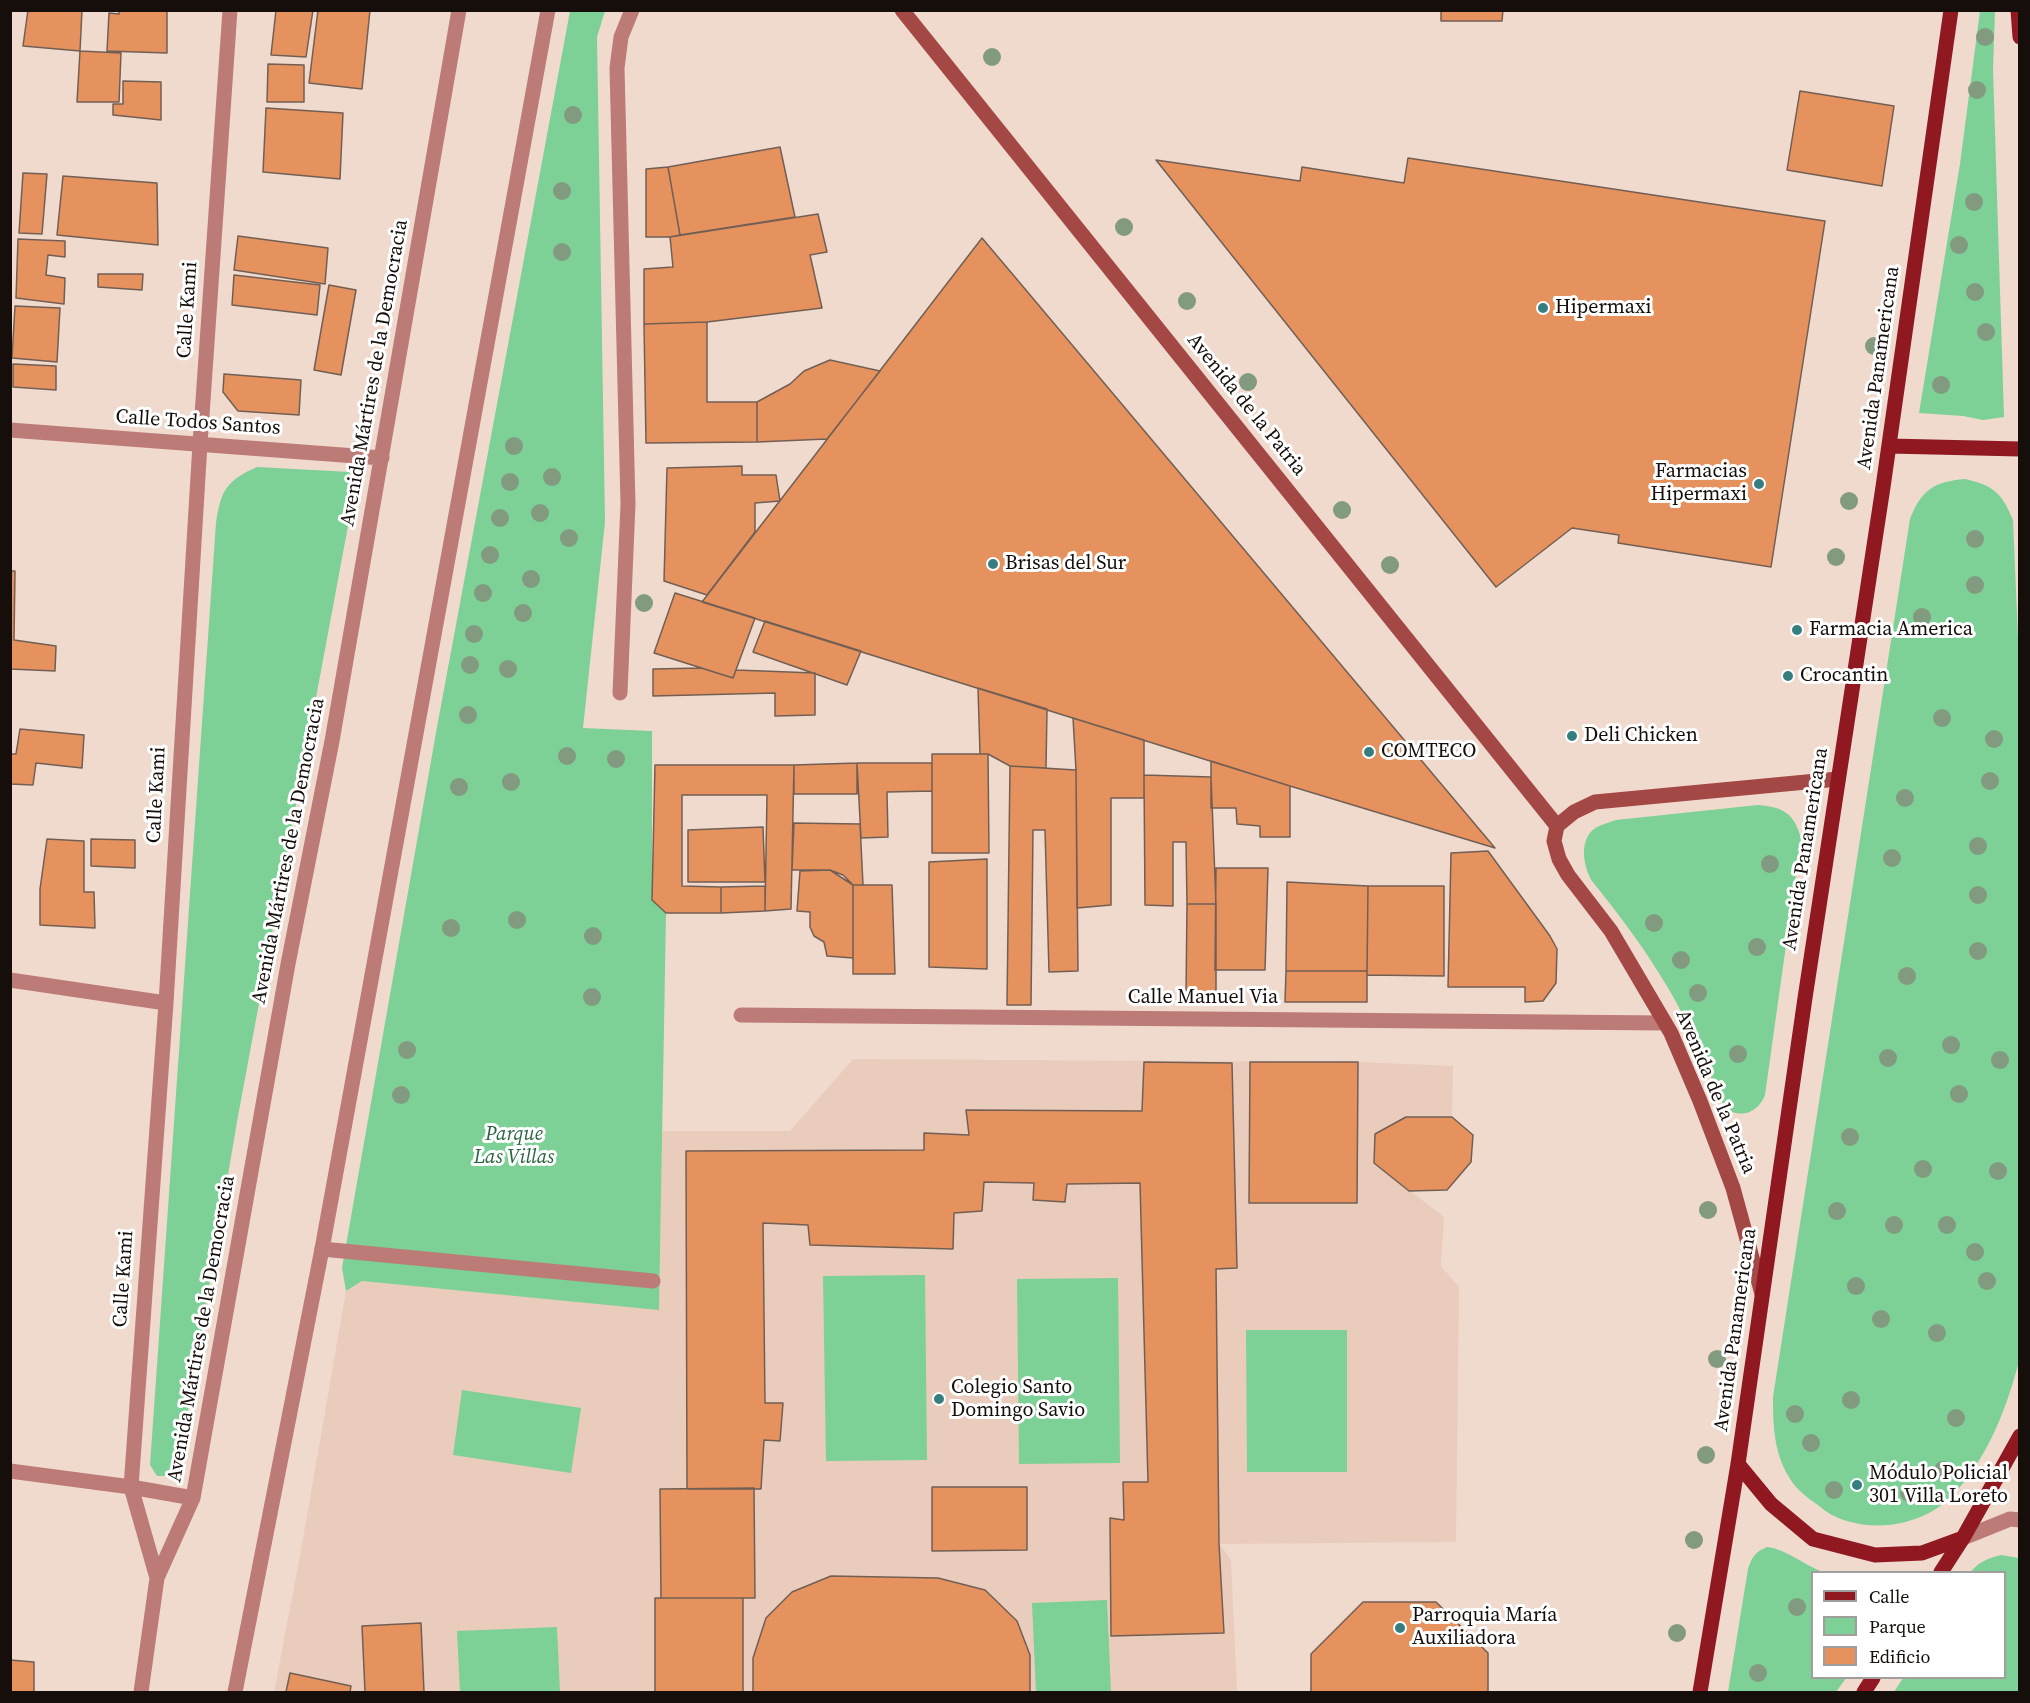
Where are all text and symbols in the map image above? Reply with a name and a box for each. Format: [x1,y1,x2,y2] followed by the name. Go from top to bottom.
[336,218,414,528] street label: Avenida Mártires de la Democracia
[173,261,203,359] street label: Calle Kami
[1853,265,1905,471] street label: Avenida Panamericana
[1555,296,1652,320] place label: Hipermaxi
[1536,301,1550,315] marker: Hipermaxi
[1181,329,1311,481] street label: Avenida de la Patria
[115,405,281,441] street label: Calle Todos Santos
[1650,460,1747,507] place label: Farmacias Hipermaxi
[1752,477,1766,491] marker: Farmacias Hipermaxi
[1005,552,1126,576] place label: Brisas del Sur
[986,557,1000,571] marker: Brisas del Sur
[1809,618,1973,642] place label: Farmacia America
[1790,623,1804,637] marker: Farmacia America
[1800,664,1888,688] place label: Crocantin
[1781,669,1795,683] marker: Crocantin
[248,696,330,1006] street label: Avenida Mártires de la Democracia
[1584,724,1698,748] place label: Deli Chicken
[1565,729,1579,743] marker: Deli Chicken
[1381,740,1476,764] place label: COMTECO
[1362,745,1376,759] marker: COMTECO
[142,746,172,844] street label: Calle Kami
[1778,746,1834,952] street label: Avenida Panamericana
[1128,986,1278,1010] street label: Calle Manuel Via
[1670,1006,1760,1178] street label: Avenida de la Patria
[474,1123,554,1170] park label: Parque Las Villas
[163,1174,241,1484] street label: Avenida Mártires de la Democracia
[1710,1227,1762,1433] street label: Avenida Panamericana
[109,1230,139,1328] street label: Calle Kami
[951,1376,1085,1423] place label: Colegio Santo Domingo Savio
[932,1392,946,1406] marker: Colegio Santo Domingo Savio
[1869,1462,2008,1509] place label: Módulo Policial 301 Villa Loreto
[1850,1478,1864,1492] marker: Módulo Policial 301 Villa Loreto
[1811,1571,2006,1679] legend
[1869,1584,1909,1609] text: Calle
[1412,1604,1557,1651] place label: Parroquia María Auxiliadora
[1869,1614,1926,1639] text: Parque
[1393,1621,1407,1635] marker: Parroquia María Auxiliadora
[1869,1644,1930,1669] text: Edificio

